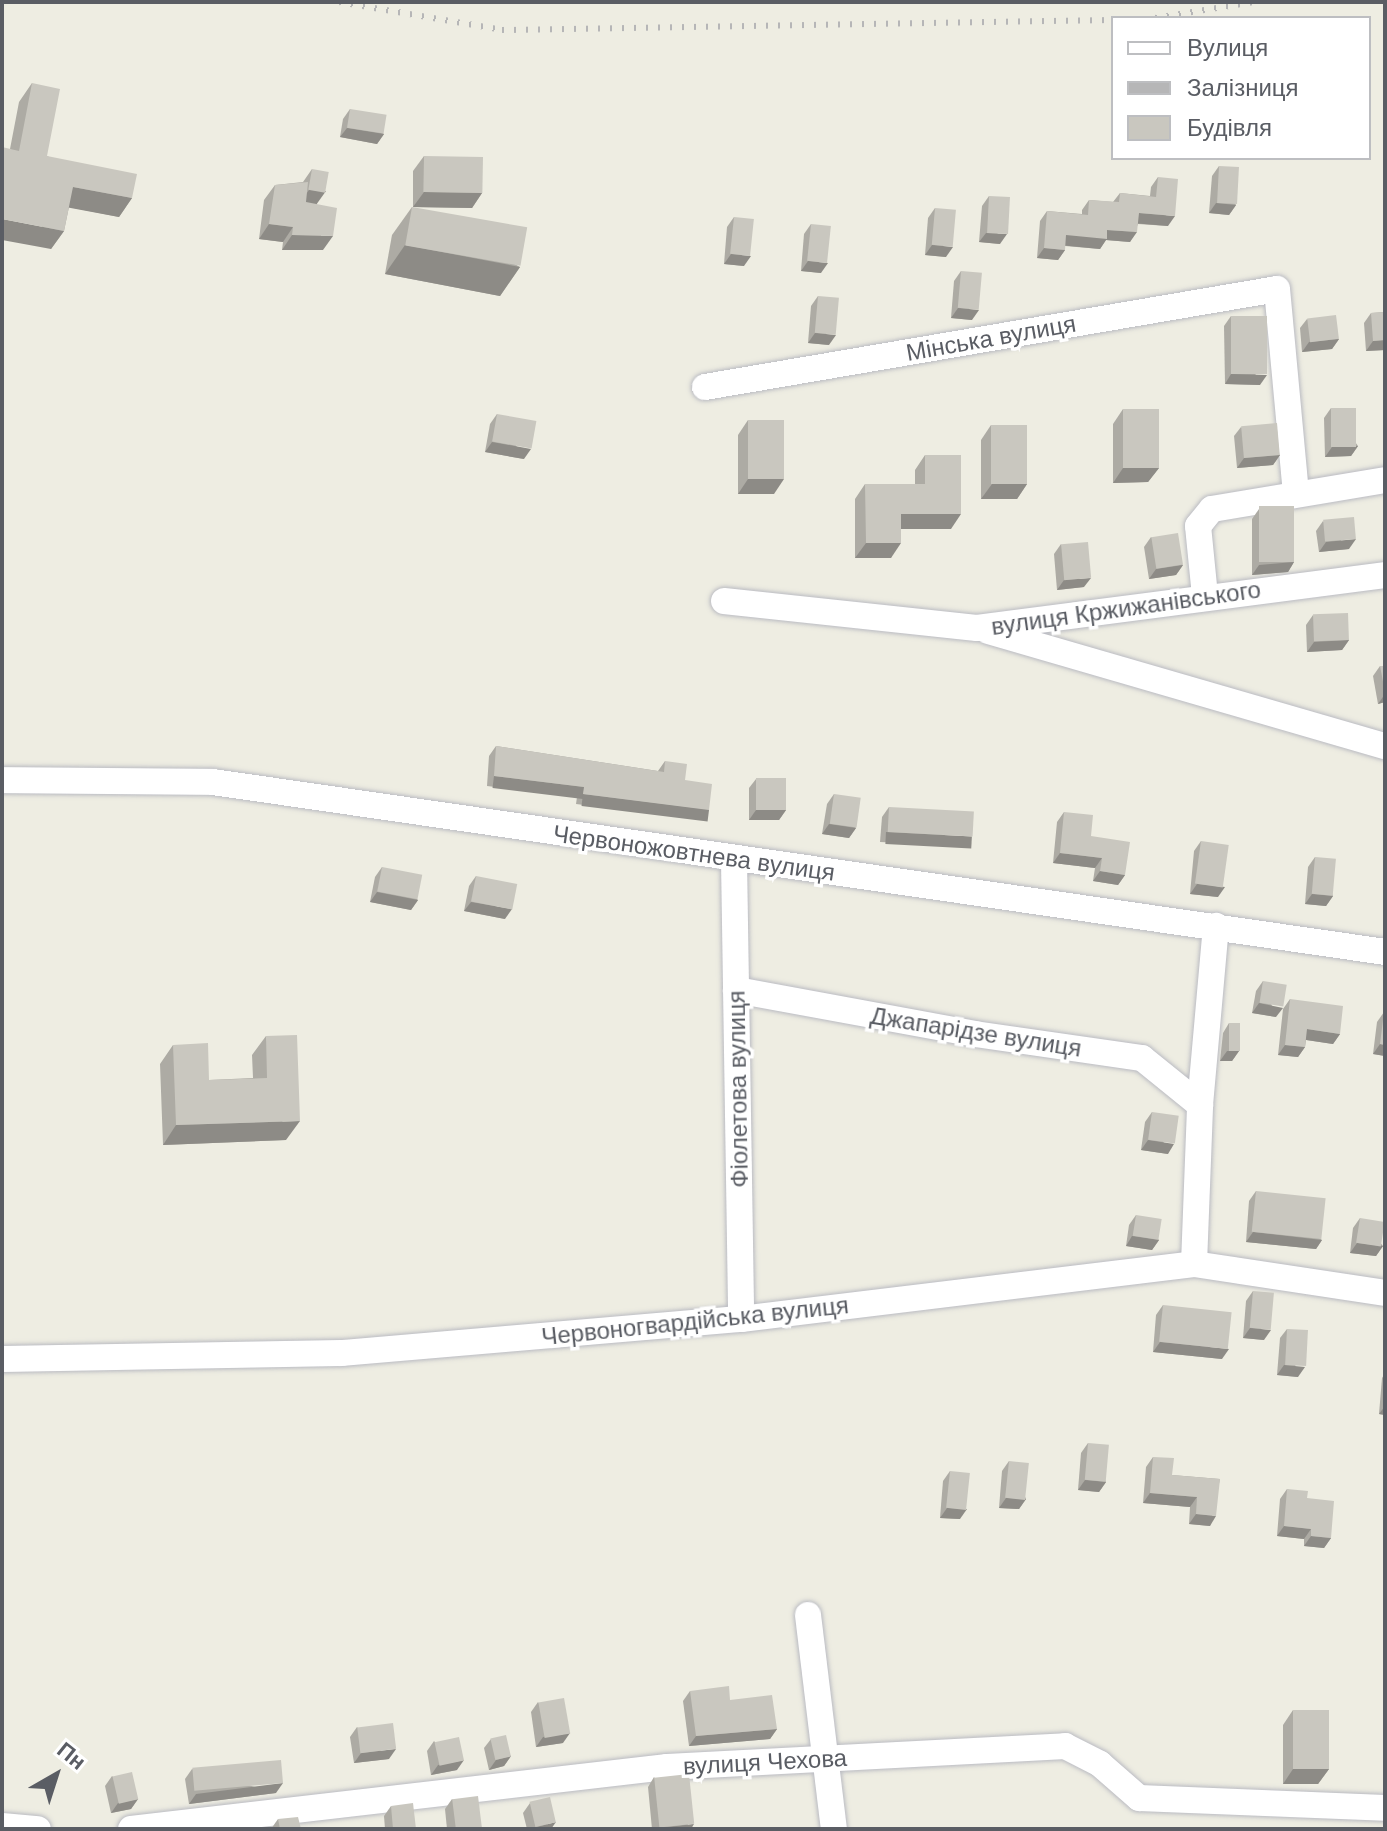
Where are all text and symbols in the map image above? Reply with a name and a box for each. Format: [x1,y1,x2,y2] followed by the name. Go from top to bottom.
[1111,16,1371,160] legend
[1187,34,1268,61] text: Вулиця
[1187,74,1299,101] text: Залізниця
[1187,114,1272,141] text: Будівля
[904,309,1078,367] street label: Мінська вулиця
[989,575,1263,641] street label: вулиця Кржижанівського
[551,819,837,887] street label: Червоножовтнева вулиця
[722,990,754,1188] street label: Фіолетова вулиця
[868,1001,1084,1063] street label: Джапарідзе вулиця
[540,1291,850,1351] street label: Червоногвардійська вулиця
[16,1735,96,1815] north arrow
[52,1737,91,1775] text: Пн
[682,1743,848,1781] street label: вулиця Чехова

